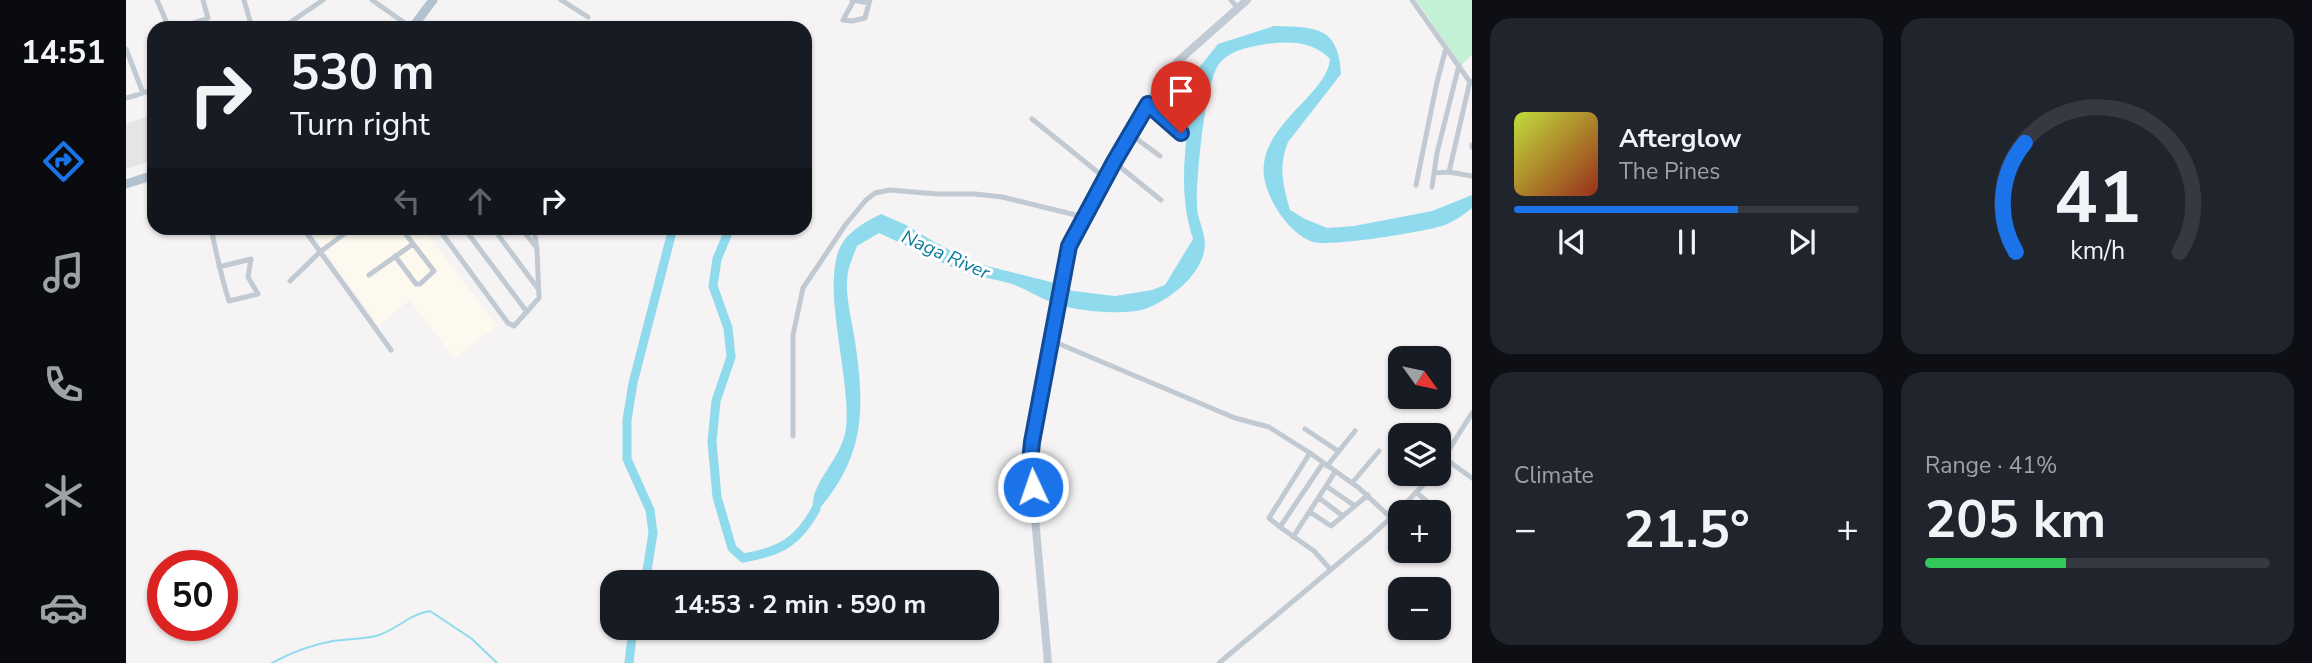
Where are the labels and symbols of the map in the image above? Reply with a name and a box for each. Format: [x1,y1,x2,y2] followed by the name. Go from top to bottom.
[1151,61,1211,133] pin
[897,224,995,286] water label: Naga River
[1388,346,1451,410] north arrow
[996,450,1070,524] position arrow
[147,550,238,641] speed limit sign: 50

